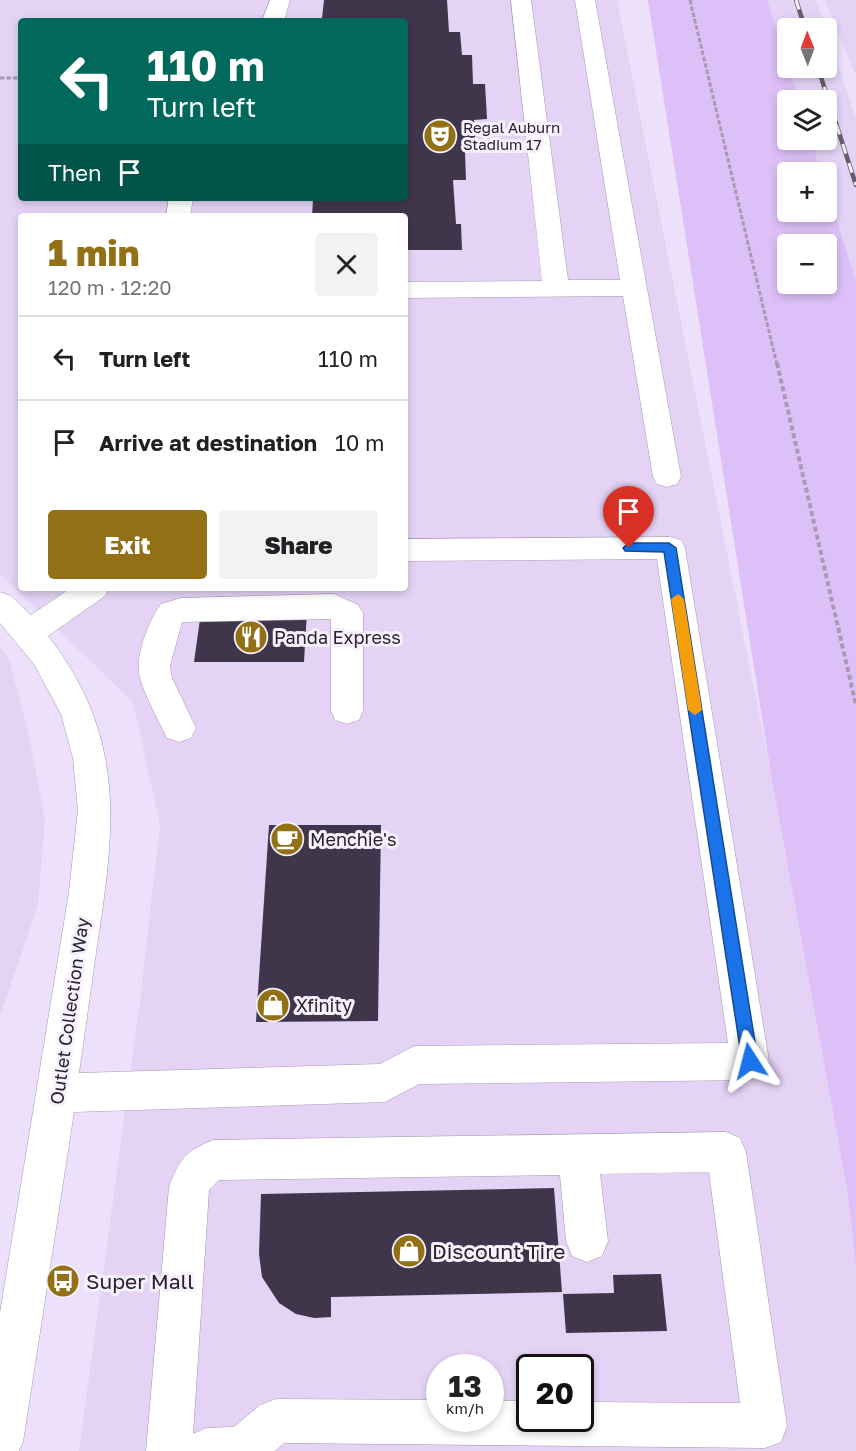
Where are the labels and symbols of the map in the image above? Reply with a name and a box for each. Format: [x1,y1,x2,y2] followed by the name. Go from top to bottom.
[777,18,837,78] north arrow
[422,118,458,154] theatre icon: Regal Auburn Stadium 17
[463,118,560,153] place label: Regal Auburn Stadium 17
[603,486,654,548] pin
[233,619,269,655] restaurant icon: Panda Express
[274,626,401,648] place label: Panda Express
[269,821,305,857] cafe icon: Menchie's
[310,828,396,850] place label: Menchie's
[45,916,93,1106] street label: Outlet Collection Way
[255,987,291,1023] shop icon: Xfinity
[296,994,352,1016] place label: Xfinity
[718,1029,782,1093] position arrow
[391,1233,427,1269] shop icon: Discount Tire
[432,1238,565,1264] place label: Discount Tire
[45,1263,81,1299] bus stop icon: Super Mall
[86,1268,194,1294] place label: Super Mall
[516,1354,594,1432] speed limit sign: 20

